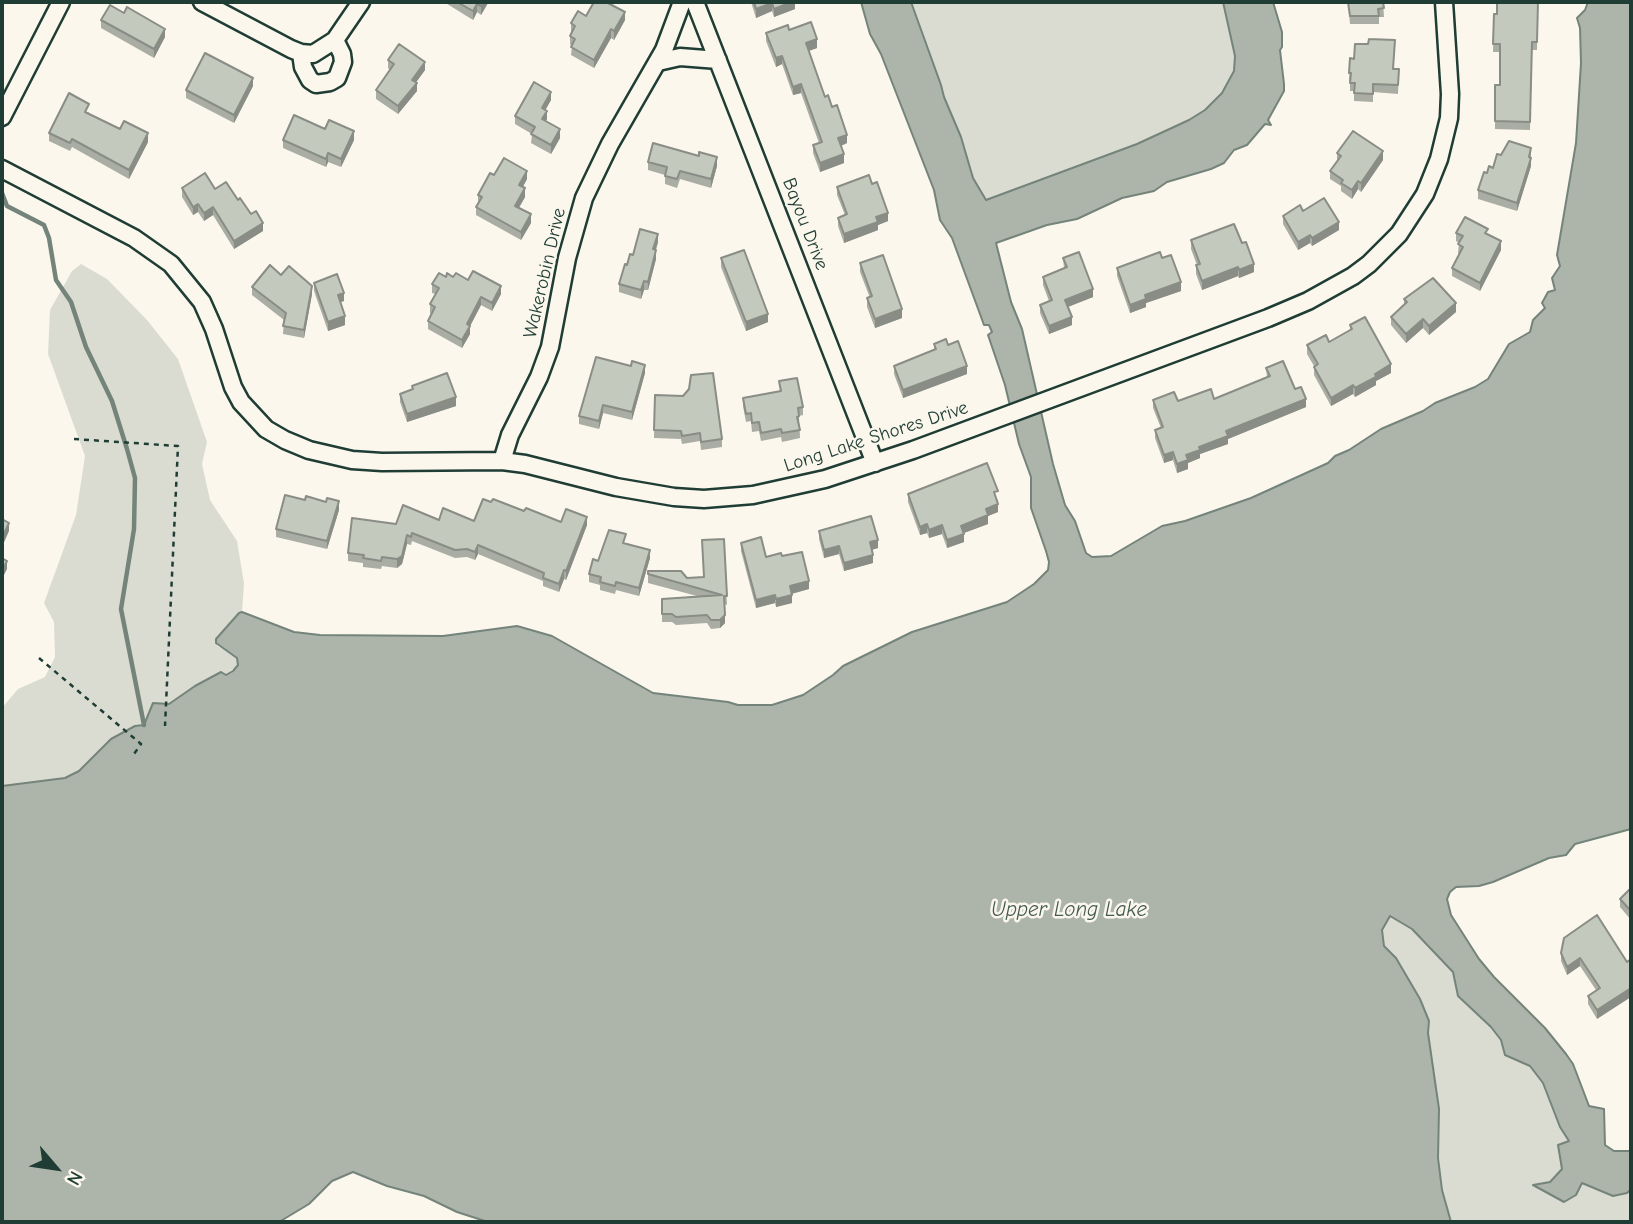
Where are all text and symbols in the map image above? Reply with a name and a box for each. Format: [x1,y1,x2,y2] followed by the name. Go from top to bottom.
[777,175,833,273] street label: Bayou Drive
[519,206,571,340] street label: Wakerobin Drive
[781,396,971,478] street label: Long Lake Shores Drive
[991,897,1147,923] water label: Upper Long Lake
[21,1133,91,1203] north arrow
[62,1167,87,1189] text: N

